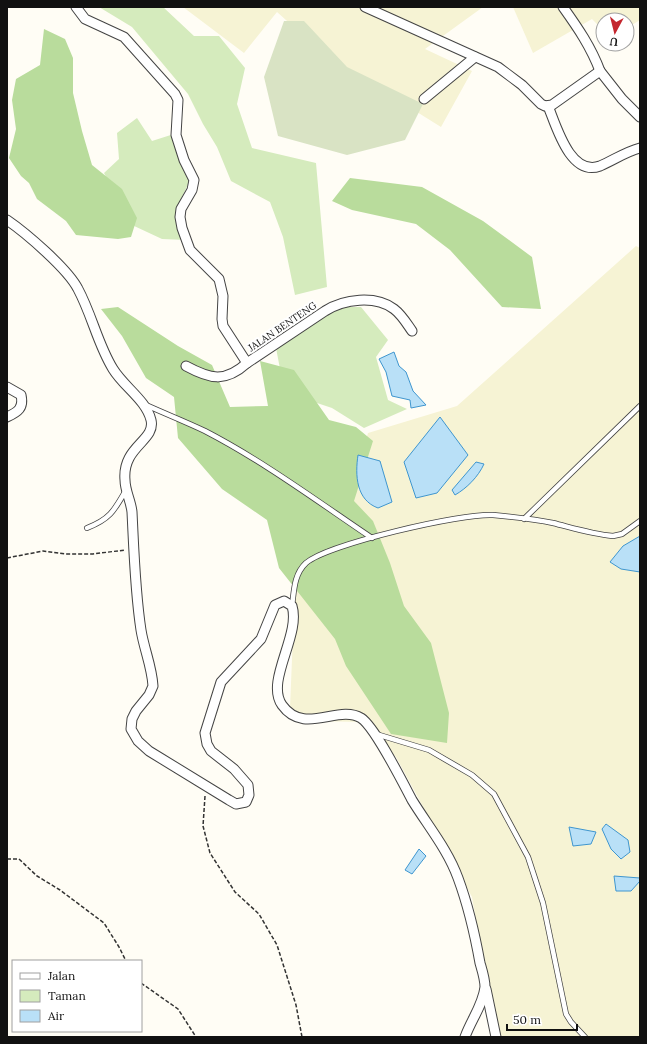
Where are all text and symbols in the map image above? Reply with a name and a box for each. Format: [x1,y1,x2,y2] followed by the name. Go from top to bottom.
[595,12,635,52] north arrow
[608,34,619,49] text: U
[245,298,319,355] street label: JALAN BENTENG
[12,960,142,1032] legend
[47,968,75,983] text: Jalan
[48,988,86,1003] text: Taman
[507,1006,577,1032] scale bar
[47,1008,65,1023] text: Air
[513,1012,541,1027] text: 50 m

